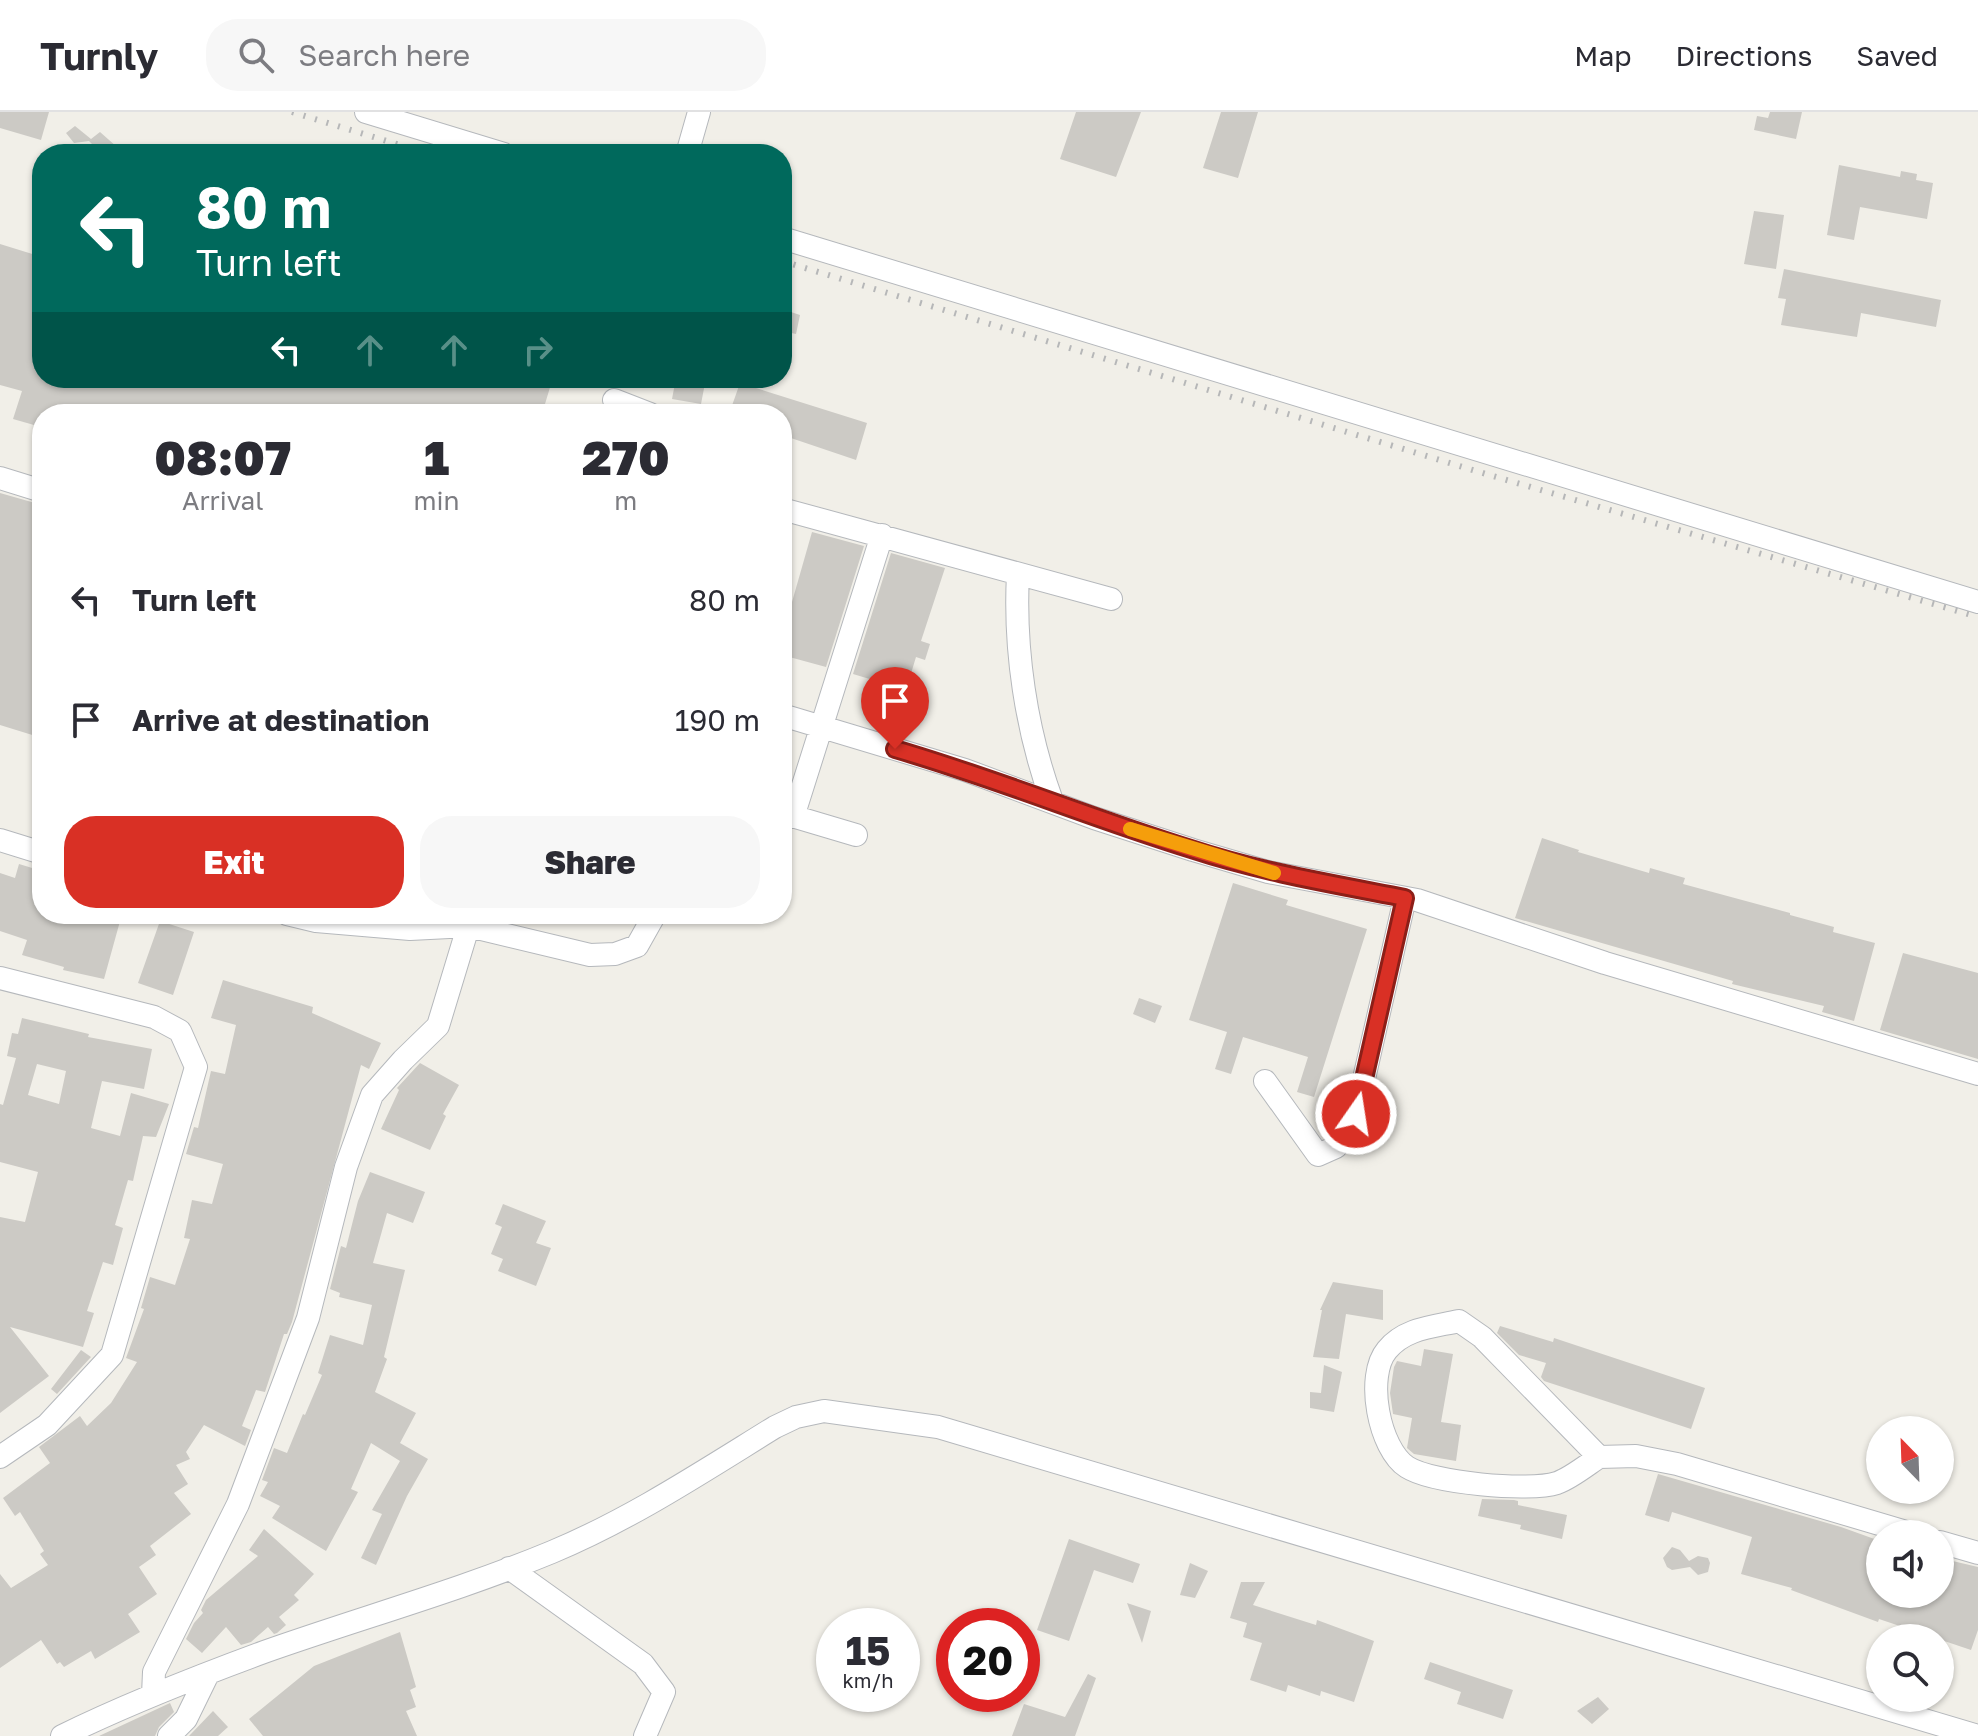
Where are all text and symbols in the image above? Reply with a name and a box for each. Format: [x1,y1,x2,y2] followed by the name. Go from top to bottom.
[206,19,766,91] search box
[40,33,158,78] text: Turnly
[234,33,278,77] icon: search
[298,37,470,73] text: Search here
[1574,39,1631,72] text: Map
[1675,39,1812,72] text: Directions
[1856,39,1938,72] text: Saved
[196,173,331,240] text: 80 m
[64,176,168,280] icon: left
[196,241,342,284] text: Turn left
[264,328,308,372] icon: left
[348,328,392,372] icon: ahead
[432,328,476,372] icon: ahead
[516,328,560,372] icon: right
[154,428,291,486] text: 08:07
[424,428,449,486] text: 1
[582,428,670,486] text: 270
[182,485,264,516] text: Arrival
[414,485,460,516] text: min
[614,485,637,516] text: m
[64,578,108,622] icon: left
[132,582,257,618] text: Turn left
[689,582,760,618] text: 80 m
[861,667,929,749] pin
[873,679,917,723] icon: arrive
[64,698,108,742] icon: arrive
[132,702,429,738] text: Arrive at destination
[675,702,760,738] text: 190 m
[64,816,404,908] button: Exit
[420,816,760,908] button: Share
[1314,1072,1398,1156] position arrow
[1866,1416,1954,1504] north arrow
[1866,1416,1954,1712] map controls
[1866,1520,1954,1608] button: sound
[936,1608,1040,1712] speed limit sign: 20
[1866,1624,1954,1712] button: search
[846,1626,891,1674] text: 15
[843,1668,893,1692] text: km/h

